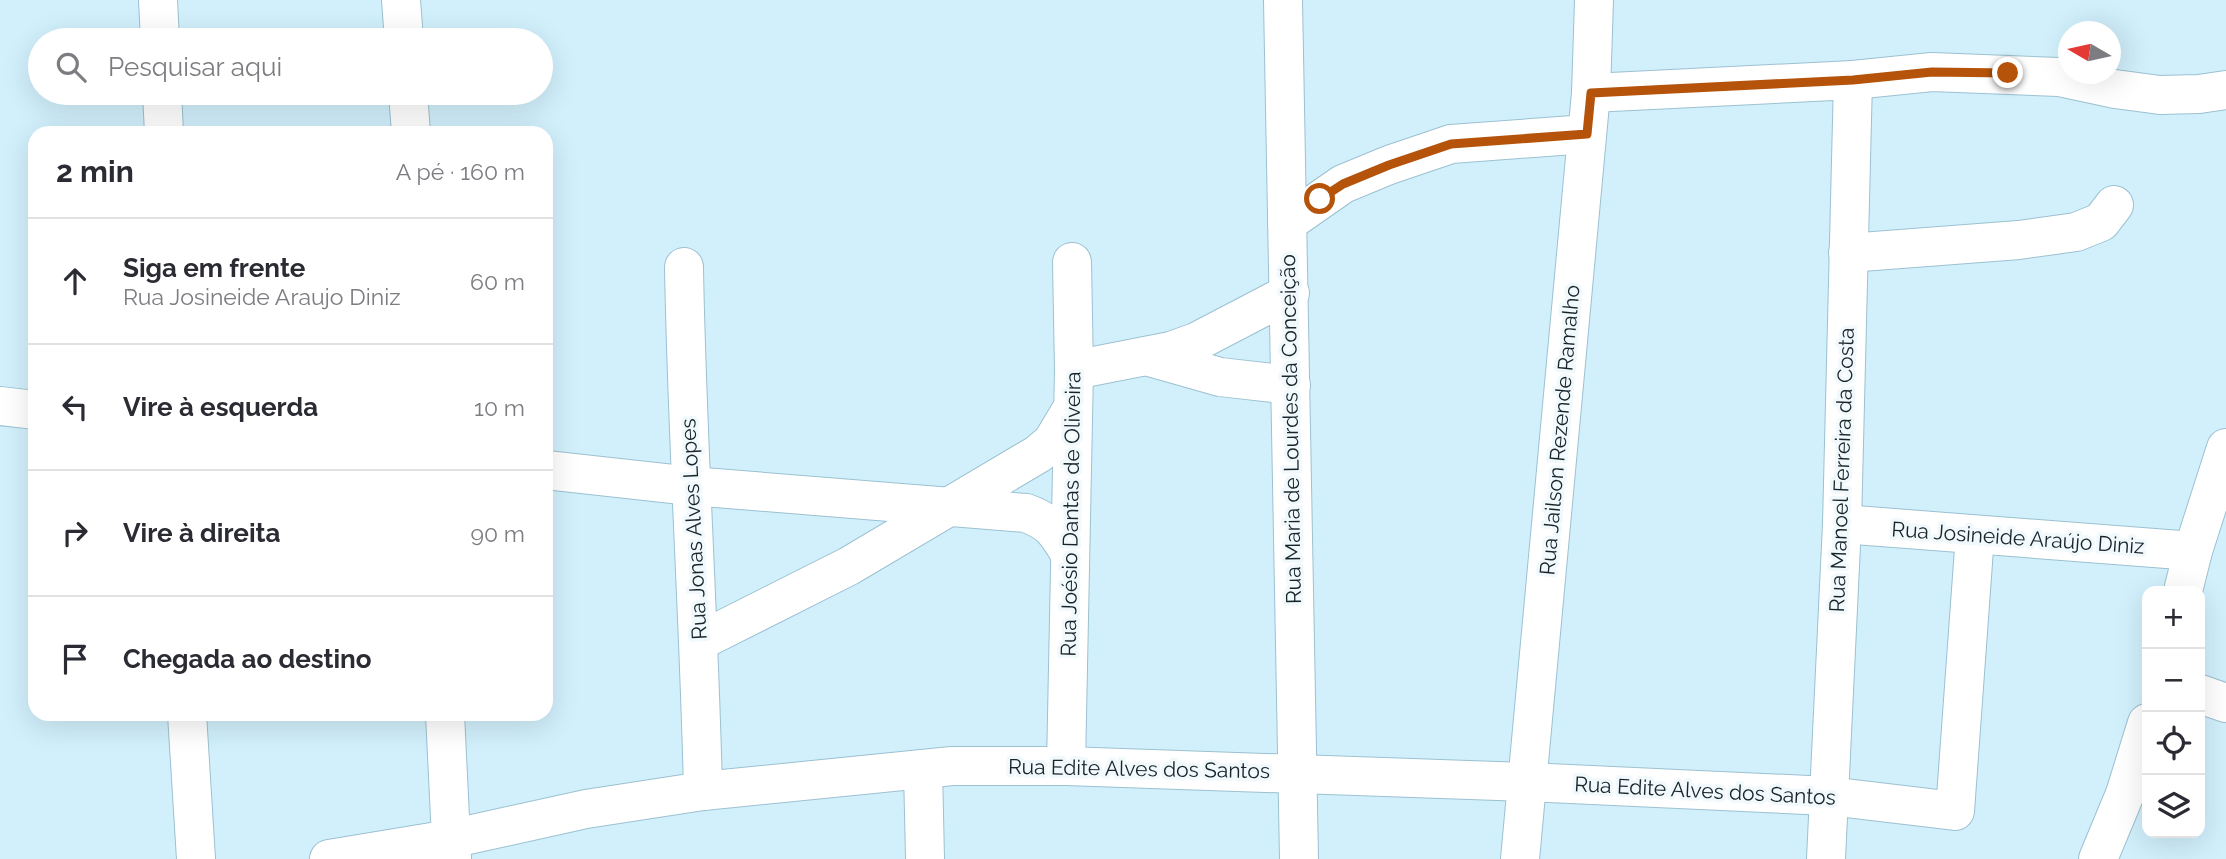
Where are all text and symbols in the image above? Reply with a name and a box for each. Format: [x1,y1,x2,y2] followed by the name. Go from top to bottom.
[2058,21,2121,84] north arrow
[28,28,553,105] search box
[52,48,90,86] icon: search
[108,52,282,82] text: Pesquisar aqui
[1992,57,2023,88] route end
[56,154,134,189] text: 2 min
[396,158,525,185] text: A pé · 160 m
[1304,183,1335,214] route start
[123,253,305,283] text: Siga em frente
[1275,254,1306,604] street label: Rua Maria de Lourdes da Conceição
[56,262,94,300] icon: ahead
[470,268,525,295] text: 60 m
[123,283,401,310] text: Rua Josineide Araujo Diniz
[1534,284,1585,576] street label: Rua Jailson Rezende Ramalho
[1824,327,1859,613] street label: Rua Manoel Ferreira da Costa
[1056,371,1085,657] street label: Rua Joésio Dantas de Oliveira
[56,388,94,426] icon: left
[123,392,318,422] text: Vire à esquerda
[474,394,525,421] text: 10 m
[675,418,712,640] street label: Rua Jonas Alves Lopes
[56,514,94,552] icon: right
[1891,516,2145,559] street label: Rua Josineide Araújo Diniz
[123,518,280,548] text: Vire à direita
[470,520,525,547] text: 90 m
[2142,586,2205,838] map controls
[2142,586,2205,649] button: +
[56,640,94,678] icon: arrive
[123,644,372,674] text: Chegada ao destino
[2142,649,2205,712] button: −
[2142,712,2205,775] button: locate
[1008,754,1270,783] street label: Rua Edite Alves dos Santos
[1574,771,1836,810] street label: Rua Edite Alves dos Santos
[2142,775,2205,838] button: layers

